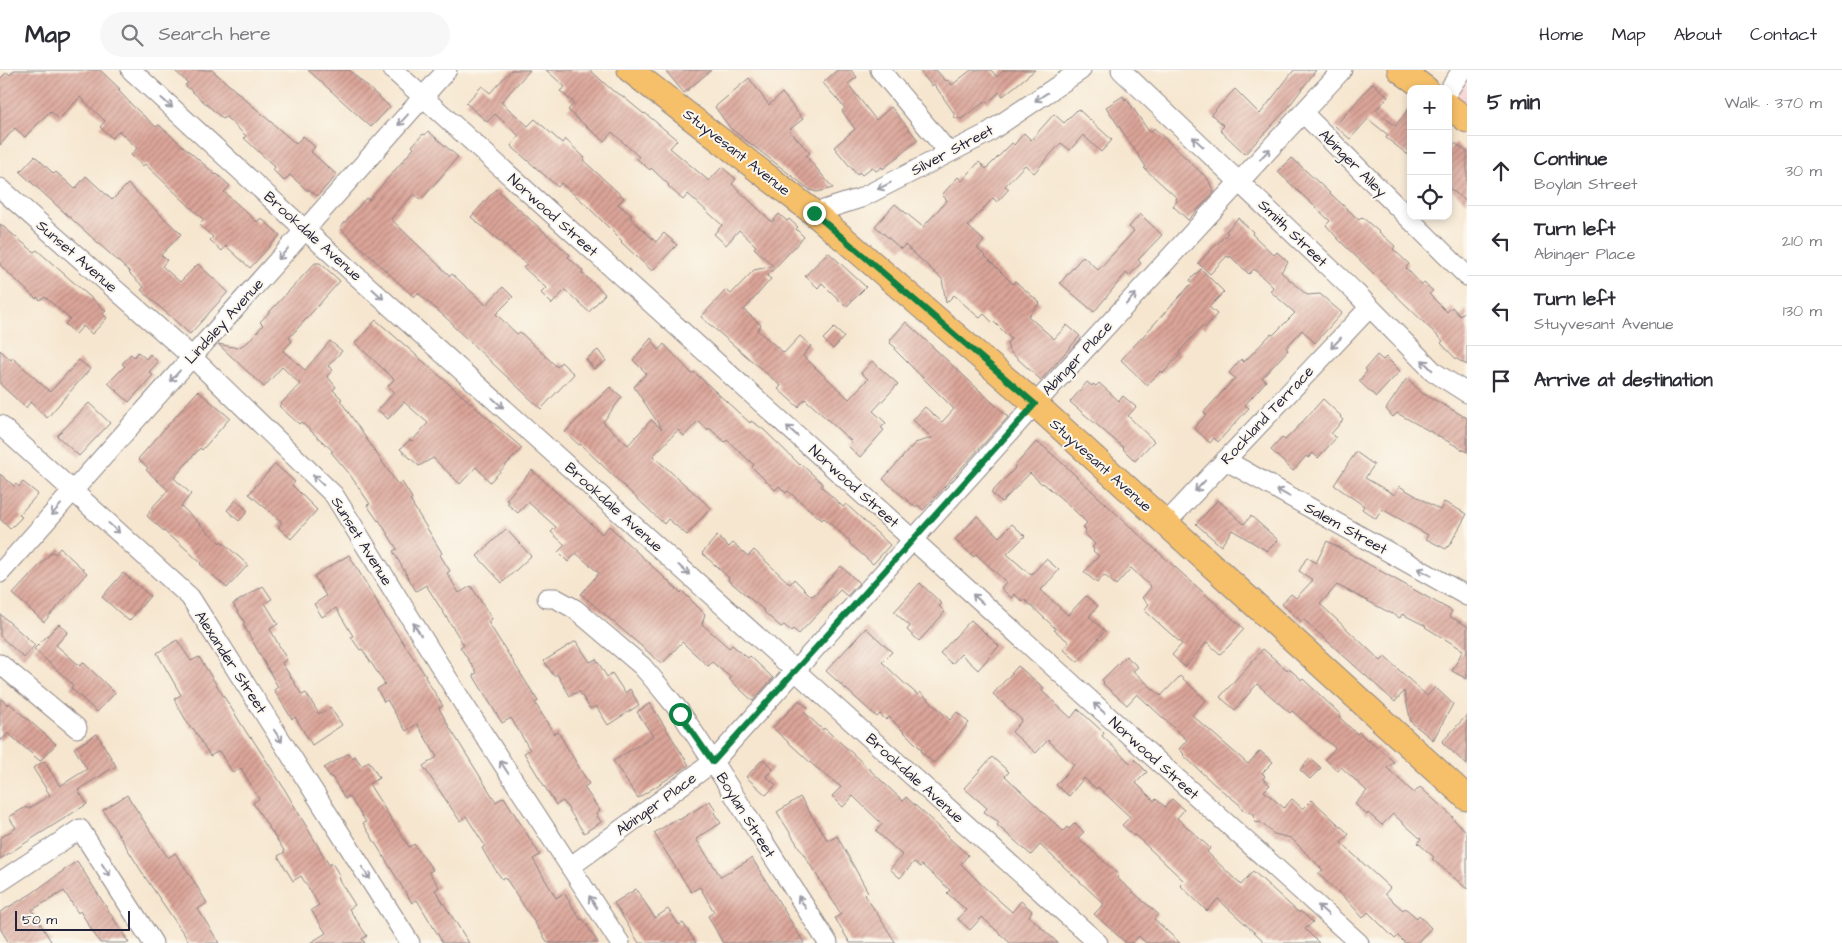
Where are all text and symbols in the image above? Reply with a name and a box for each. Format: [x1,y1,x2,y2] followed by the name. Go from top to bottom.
[100,12,450,57] search box
[25,18,70,52] text: Map
[118,21,146,49] icon: search
[158,21,271,48] text: Search here
[1539,22,1584,47] text: Home
[1612,22,1646,47] text: Map
[1674,22,1722,47] text: About
[1750,22,1817,47] text: Contact
[1407,85,1452,220] map controls
[1407,85,1452,130] button: +
[1487,88,1540,117] text: 5 min
[1034,92,1048,102] one-way arrow
[1724,92,1822,114] text: Walk · 370 m
[160,97,173,109] one-way arrow
[678,104,795,202] street label: Stuyvesant Avenue
[397,113,409,126] one-way arrow
[907,120,997,181] street label: Silver Street
[1313,125,1391,203] street label: Abinger Alley
[1407,130,1452,175] button: −
[1191,136,1204,148] one-way arrow
[1534,146,1608,173] text: Continue
[1259,148,1271,161] one-way arrow
[1487,157,1515,185] icon: ahead
[1785,160,1822,182] text: 30 m
[503,169,602,262] street label: Norwood Street
[1534,173,1638,195] text: Boylan Street
[1407,175,1452,220] button: locate
[877,182,892,191] one-way arrow
[259,187,366,286] street label: Brookdale Avenue
[1253,195,1332,272] street label: Smith Street
[803,202,826,225] route end
[32,215,122,298] street label: Sunset Avenue
[1534,216,1615,243] text: Turn left
[1487,227,1515,255] icon: left
[1782,230,1822,252] text: 210 m
[1534,243,1635,265] text: Abinger Place
[278,248,289,261] one-way arrow
[180,274,269,369] street label: Lindsley Avenue
[1534,286,1615,313] text: Turn left
[371,289,384,300] one-way arrow
[1126,293,1137,306] one-way arrow
[1487,297,1515,325] icon: left
[1783,300,1822,322] text: 130 m
[1534,313,1674,335] text: Stuyvesant Avenue
[1037,316,1118,401] street label: Abinger Place
[1330,337,1342,349] one-way arrow
[1422,360,1434,372] one-way arrow
[1216,361,1319,469] street label: Rockland Terrace
[1487,367,1515,395] icon: arrive
[1534,367,1713,394] text: Arrive at destination
[170,369,181,382] one-way arrow
[492,397,505,409] one-way arrow
[1044,414,1156,518] street label: Stuyvesant Avenue
[786,425,799,437] one-way arrow
[804,440,903,533] street label: Norwood Street
[560,458,667,557] street label: Brookdale Avenue
[312,474,324,486] one-way arrow
[1194,480,1206,493] one-way arrow
[1275,488,1290,498] one-way arrow
[326,493,397,590] street label: Sunset Avenue
[1301,497,1391,560] street label: Salem Street
[51,503,62,516] one-way arrow
[107,523,120,534] one-way arrow
[678,564,691,576] one-way arrow
[1418,567,1432,577] one-way arrow
[972,593,985,604] one-way arrow
[189,607,272,718] street label: Alexander Street
[412,623,422,637] one-way arrow
[1092,702,1105,713] one-way arrow
[669,703,692,726] route start
[1104,712,1203,805] street label: Norwood Street
[274,729,284,743] one-way arrow
[861,729,968,828] street label: Brookdale Avenue
[499,760,509,774] one-way arrow
[612,768,702,842] street label: Abinger Place
[710,769,780,863] street label: Boylan Street
[101,862,111,876] one-way arrow
[361,866,371,880] one-way arrow
[796,895,806,909] one-way arrow
[588,896,598,910] one-way arrow
[1317,904,1330,916] one-way arrow
[15,908,130,931] scale bar
[22,910,57,930] text: 50 m

